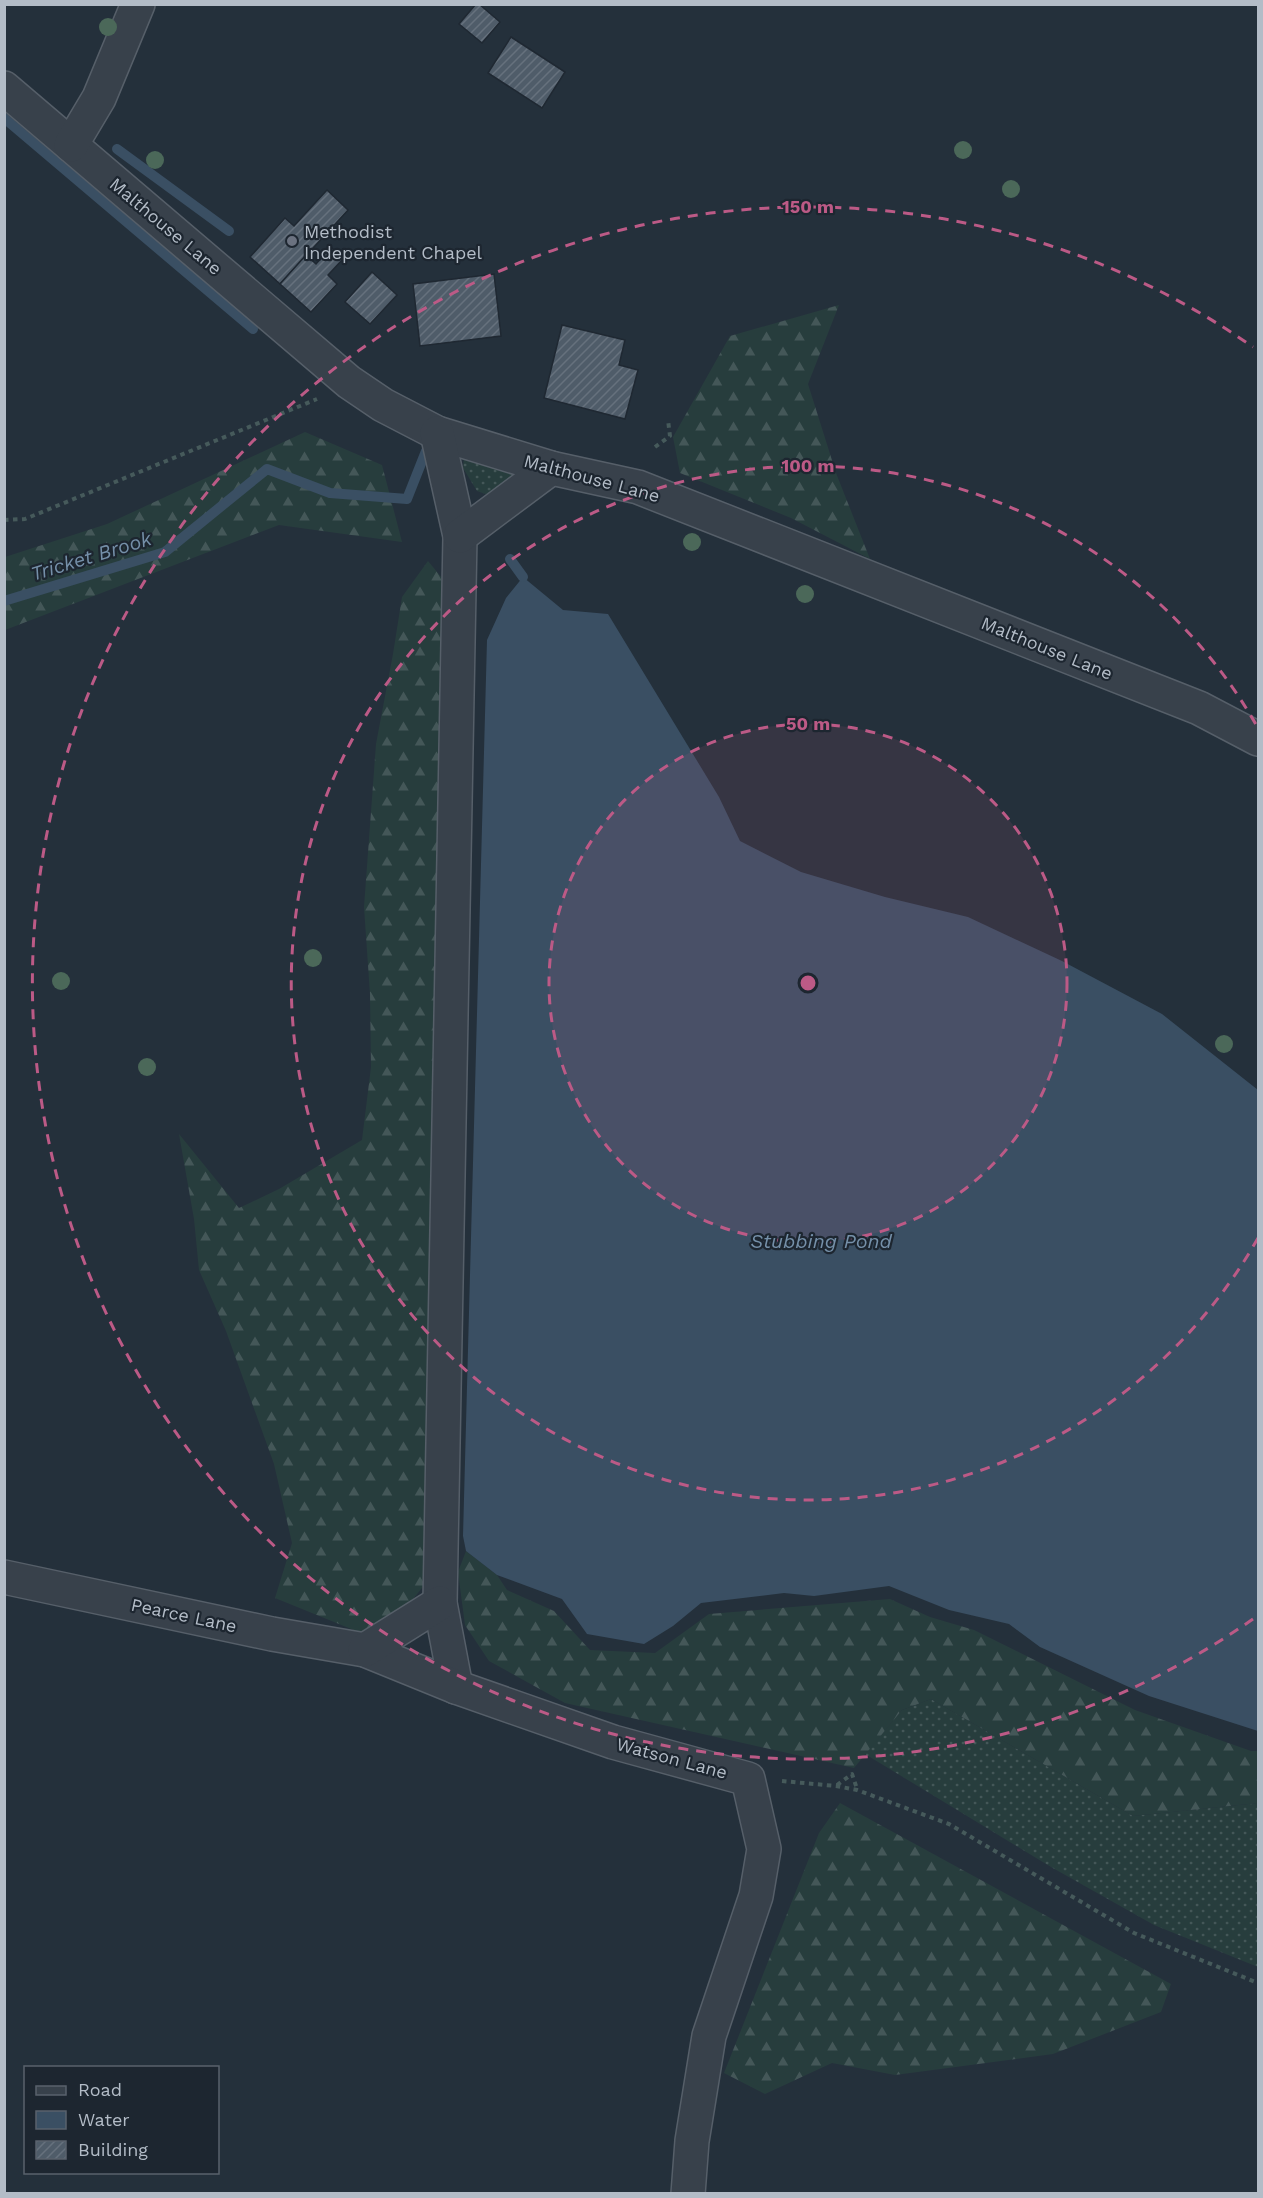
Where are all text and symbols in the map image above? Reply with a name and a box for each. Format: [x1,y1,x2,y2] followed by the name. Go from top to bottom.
[106,173,226,279] street label: Malthouse Lane
[782,196,834,217] text: 150 m
[304,221,483,263] place label: Methodist Independent Chapel
[285,234,299,248] marker: Methodist Independent Chapel
[522,450,662,506] street label: Malthouse Lane
[781,455,835,476] text: 100 m
[28,526,155,586] water label: Tricket Brook
[978,612,1116,684] street label: Malthouse Lane
[786,713,830,734] text: 50 m
[798,973,818,993] centre of rings
[750,1229,893,1253] water label: Stubbing Pond
[129,1594,239,1636] street label: Pearce Lane
[614,1733,730,1783] street label: Watson Lane
[24,2066,219,2174] legend
[78,2079,122,2100] text: Road
[78,2109,130,2130] text: Water
[78,2139,148,2160] text: Building

